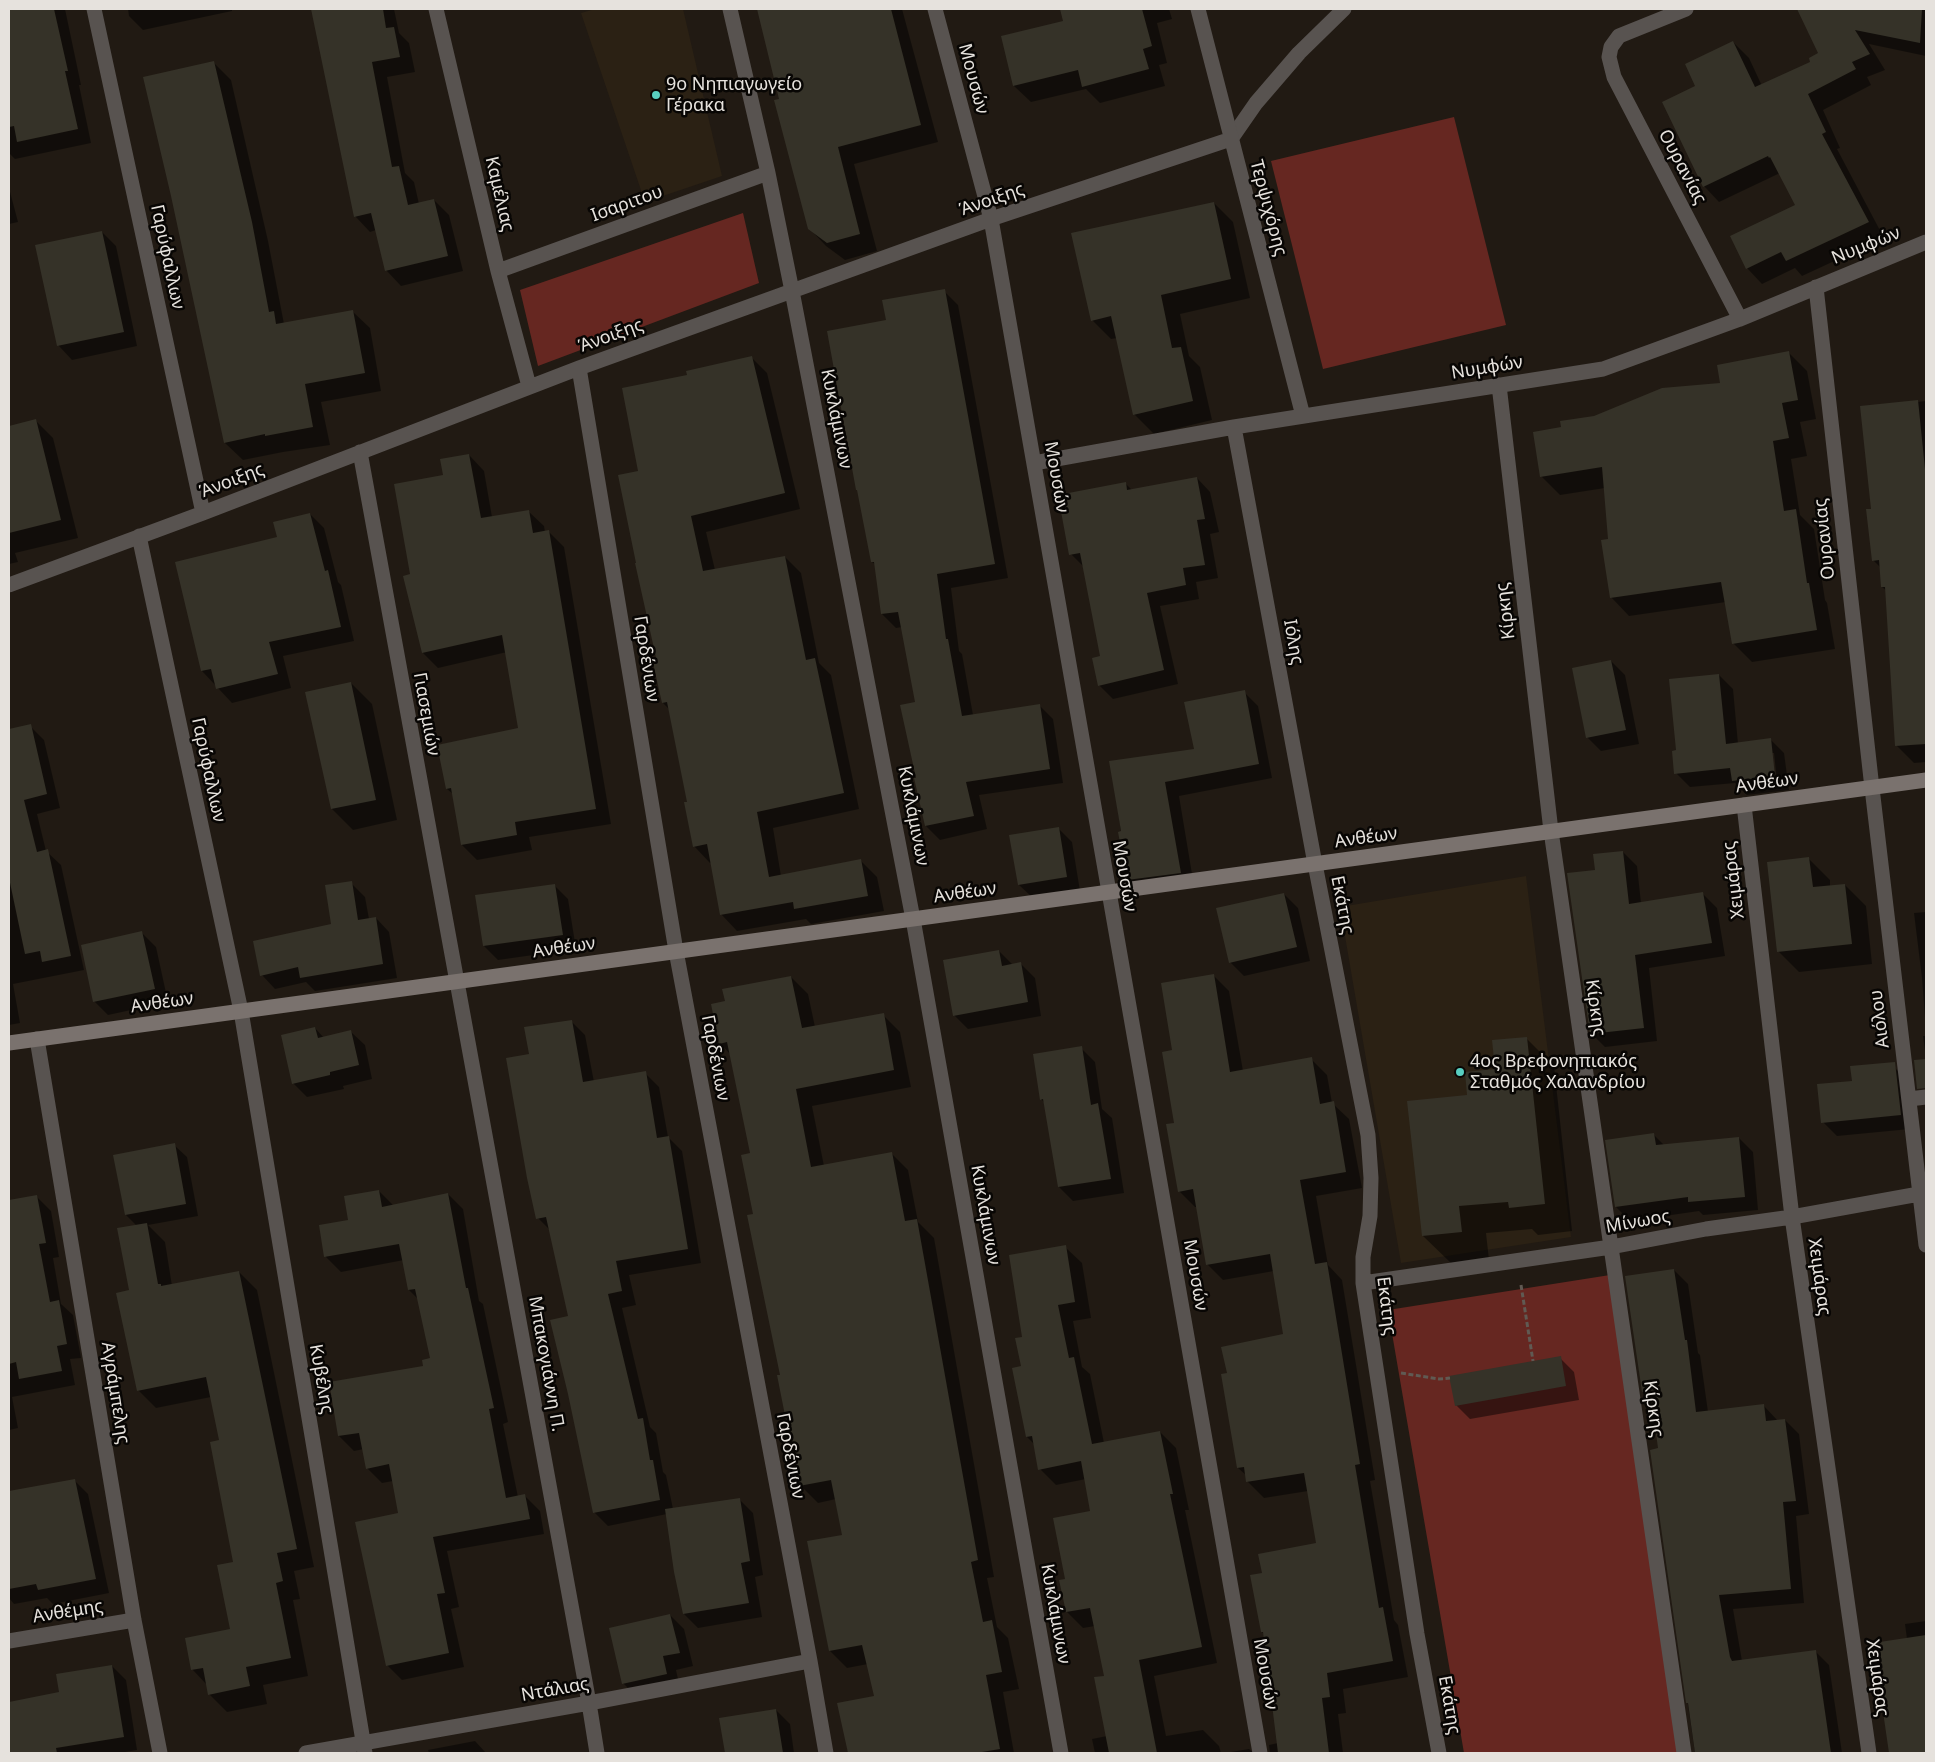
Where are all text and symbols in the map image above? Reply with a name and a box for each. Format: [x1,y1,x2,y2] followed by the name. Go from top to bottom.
[953,41,993,117] street label: Μουσών
[666,74,802,116] place label: 9ο Νηπιαγωγείο Γέρακα
[650,89,662,101] marker: 9ο Νηπιαγωγείο Γέρακα
[1653,126,1711,208] street label: Ουρανίας
[480,154,518,234] street label: Καμέλιας
[1245,158,1291,258] street label: Τερψιχόρης
[957,179,1027,221] street label: Άνοιξης
[588,181,666,227] street label: Ισαριτου
[145,203,189,311] street label: Γαρύφαλλων
[1829,223,1903,269] street label: Νυμφών
[576,314,646,358] street label: Άνοιξης
[1450,352,1524,384] street label: Νυμφών
[816,367,856,471] street label: Κυκλάμινων
[1039,440,1073,514] street label: Μουσών
[197,459,267,503] street label: Άνοιξης
[1810,497,1840,581] street label: Ουρανίας
[1492,581,1520,641] street label: Κίρκης
[629,614,663,704] street label: Γαρδένιων
[1278,618,1308,666] street label: Ιόλης
[408,671,444,757] street label: Γιασεμιών
[186,716,230,824] street label: Γαρύφαλλων
[893,764,933,868] street label: Κυκλάμινων
[1734,768,1800,798] street label: Ανθέων
[1333,823,1399,853] street label: Ανθέων
[1107,839,1141,913] street label: Μουσών
[1719,840,1749,920] street label: Χειμάρας
[1326,874,1358,936] street label: Εκάτης
[932,878,998,908] street label: Ανθέων
[531,933,597,963] street label: Ανθέων
[1580,978,1610,1038] street label: Κίρκης
[129,988,195,1018] street label: Ανθέων
[1866,989,1894,1049] street label: Αιόλου
[696,1013,734,1103] street label: Γαρδένιων
[1470,1051,1646,1094] place label: 4ος Βρεφονηπιακός Σταθμός Χαλανδρίου
[1454,1066,1466,1078] marker: 4ος Βρεφονηπιακός Σταθμός Χαλανδρίου
[966,1163,1004,1267] street label: Κυκλάμινων
[1604,1206,1672,1238] street label: Μίνωος
[1803,1237,1835,1317] street label: Χειμάρας
[1178,1238,1212,1312] street label: Μουσών
[1372,1275,1400,1337] street label: Εκάτης
[523,1294,569,1434] street label: Μπακογιάννη Π.
[96,1340,134,1446] street label: Αγράμπελης
[304,1342,338,1416] street label: Κυβέλης
[1638,1379,1668,1439] street label: Κίρκης
[771,1411,809,1501] street label: Γαρδένιων
[1036,1562,1074,1666] street label: Κυκλάμινων
[31,1596,105,1628] street label: Ανθέμης
[1248,1637,1282,1711] street label: Μουσών
[1861,1638,1893,1718] street label: Χειμάρας
[520,1673,590,1707] street label: Ντάλιας
[1433,1674,1465,1736] street label: Εκάτης

